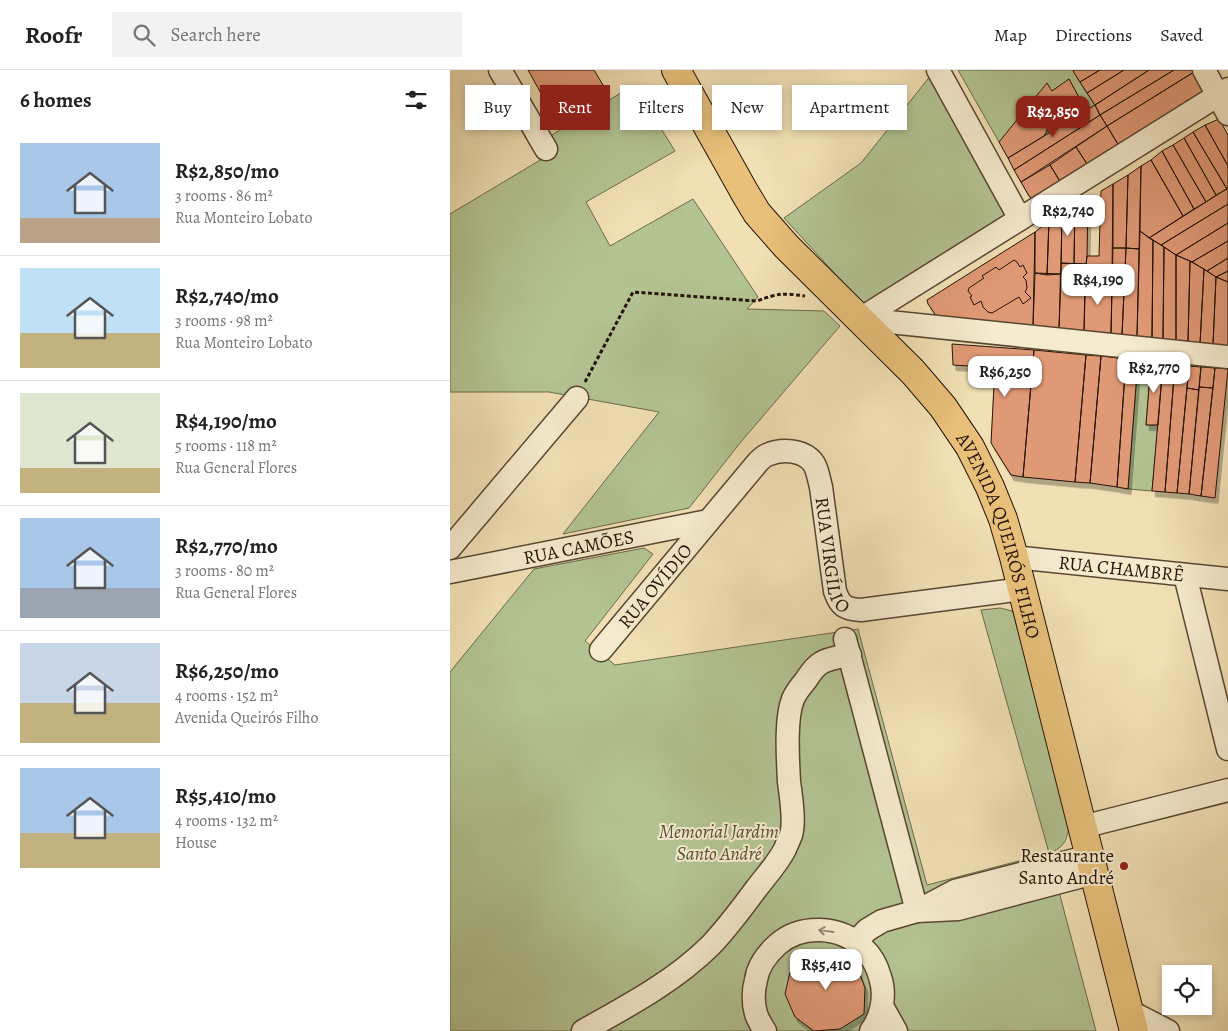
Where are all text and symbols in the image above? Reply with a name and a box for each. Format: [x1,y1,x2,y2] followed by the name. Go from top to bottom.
[112,12,462,57] search box
[25,19,82,51] text: Roofr
[130,21,158,49] icon: search
[170,22,261,48] text: Search here
[994,23,1027,47] text: Map
[1055,23,1132,47] text: Directions
[1160,23,1203,47] text: Saved
[465,85,530,130] chip: Buy
[540,85,610,130] chip: Rent
[620,85,702,130] chip: Filters
[712,85,782,130] chip: New
[792,85,907,130] chip: Apartment
[20,86,92,114] text: 6 homes
[402,86,430,114] icon: filters
[1007,96,1099,138] pin: R$2,850
[1027,101,1079,123] text: R$2,850
[175,157,279,185] text: R$2,850/mo
[60,163,120,223] icon: home
[175,185,273,207] text: 3 rooms · 86 m²
[1022,194,1114,237] pin: R$2,740
[1042,200,1094,222] text: R$2,740
[175,207,313,229] text: Rua Monteiro Lobato
[1052,264,1144,306] pin: R$4,190
[1073,269,1123,291] text: R$4,190
[175,282,279,310] text: R$2,740/mo
[60,288,120,348] icon: home
[175,310,273,332] text: 3 rooms · 98 m²
[175,332,313,354] text: Rua Monteiro Lobato
[1108,352,1200,394] pin: R$2,770
[959,356,1051,398] pin: R$6,250
[1128,357,1180,379] text: R$2,770
[979,361,1031,383] text: R$6,250
[175,407,277,435] text: R$4,190/mo
[60,413,120,473] icon: home
[949,427,1046,641] street label: AVENIDA QUEIRÓS FILHO
[175,435,277,457] text: 5 rooms · 118 m²
[175,457,297,479] text: Rua General Flores
[808,495,856,620] street label: RUA VIRGÍLIO
[521,524,636,571] street label: RUA CAMÕES
[175,532,278,560] text: R$2,770/mo
[60,538,120,598] icon: home
[613,538,699,634] street label: RUA OVÍDIO
[1057,550,1185,588] street label: RUA CHAMBRÊ
[175,560,274,582] text: 3 rooms · 80 m²
[175,582,297,604] text: Rua General Flores
[175,657,279,685] text: R$6,250/mo
[60,663,120,723] icon: home
[175,685,278,707] text: 4 rooms · 152 m²
[175,707,318,729] text: Avenida Queirós Filho
[175,782,276,810] text: R$5,410/mo
[60,788,120,848] icon: home
[175,810,278,832] text: 4 rooms · 132 m²
[659,819,779,867] park label: Memorial Jardim Santo André
[175,832,217,854] text: House
[1019,843,1114,891] place label: Restaurante Santo André
[1118,860,1130,872] marker: Restaurante Santo André
[818,926,834,936] one-way arrow
[780,948,872,991] pin: R$5,410
[801,954,851,976] text: R$5,410
[1162,965,1212,1015] map controls
[1162,965,1212,1015] button: locate

